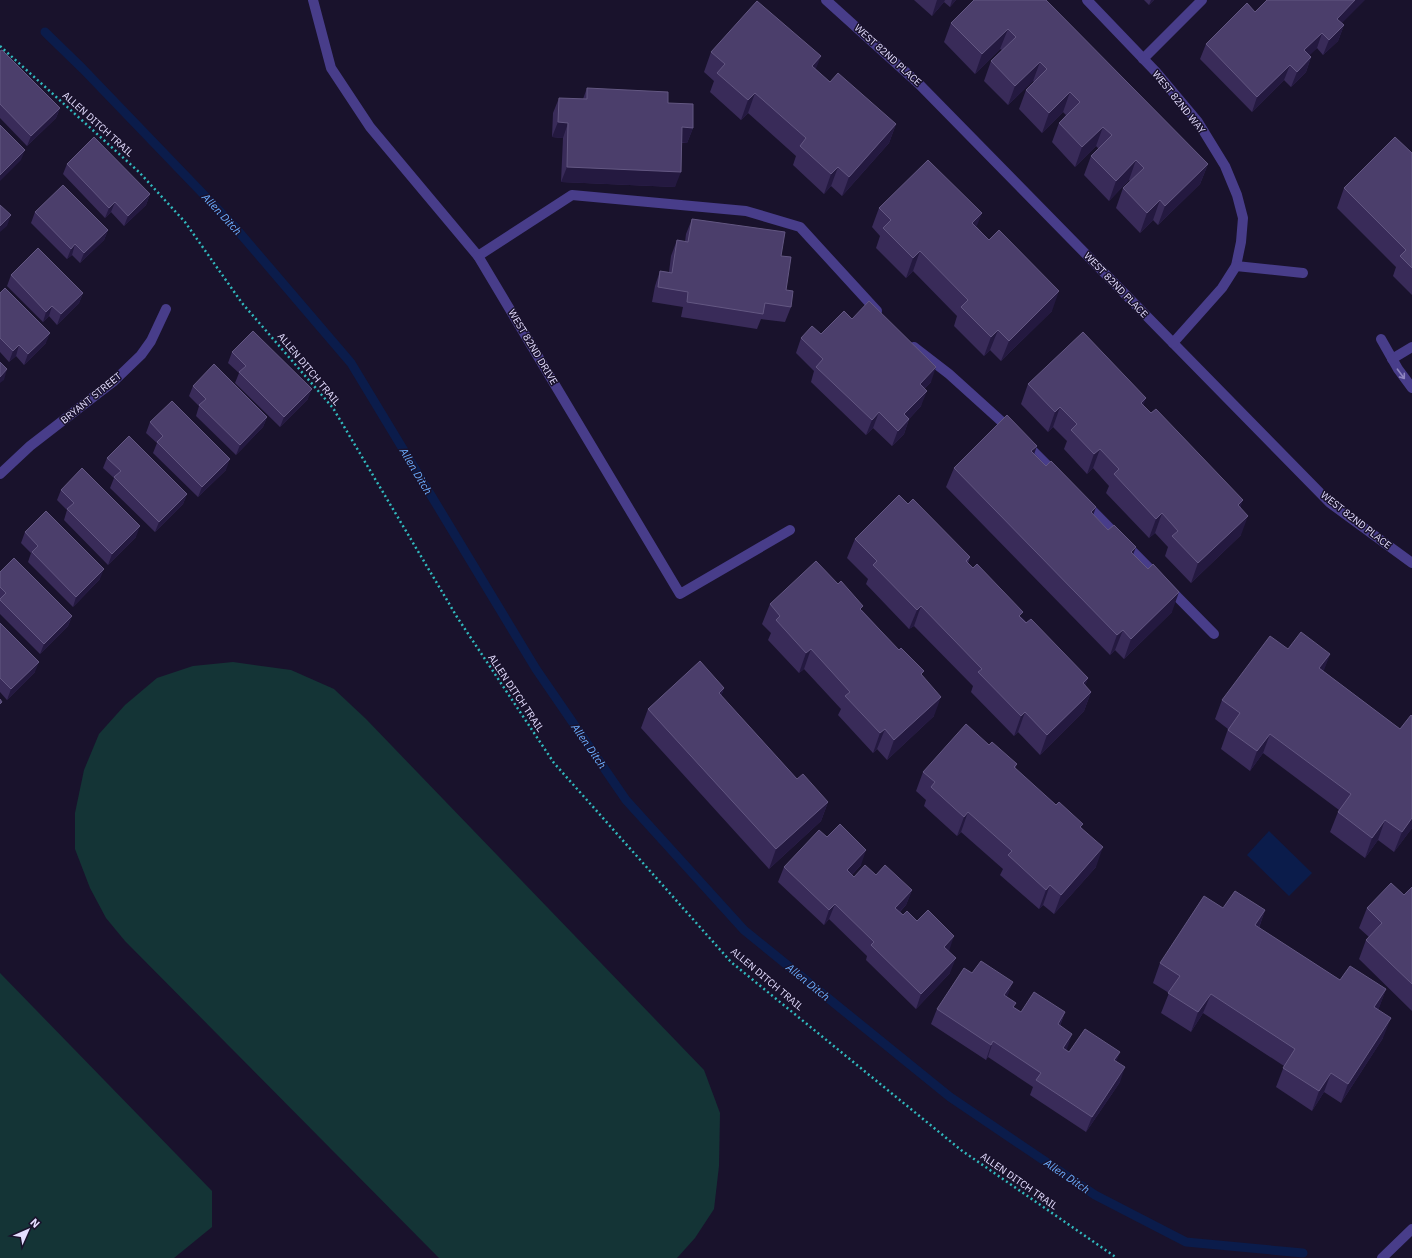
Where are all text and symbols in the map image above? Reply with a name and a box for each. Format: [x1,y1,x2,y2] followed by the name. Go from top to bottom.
[852,21,925,89] street label: WEST 82ND PLACE
[1150,68,1208,136] street label: WEST 82ND WAY
[60,89,136,159] street label: ALLEN DITCH TRAIL
[198,189,245,238] water label: Allen Ditch
[1081,249,1151,321] street label: WEST 82ND PLACE
[505,307,561,387] street label: WEST 82ND DRIVE
[275,330,343,408] street label: ALLEN DITCH TRAIL
[1397,368,1405,379] one-way arrow
[58,369,124,427] street label: BRYANT STREET
[396,444,435,497] water label: Allen Ditch
[1318,488,1394,552] street label: WEST 82ND PLACE
[485,652,547,734] street label: ALLEN DITCH TRAIL
[568,720,610,771] water label: Allen Ditch
[728,945,806,1013] street label: ALLEN DITCH TRAIL
[783,960,833,1004] water label: Allen Ditch
[978,1150,1060,1212] street label: ALLEN DITCH TRAIL
[1041,1155,1093,1196] water label: Allen Ditch
[8,1210,48,1250] north arrow
[27,1215,43,1231] text: N

